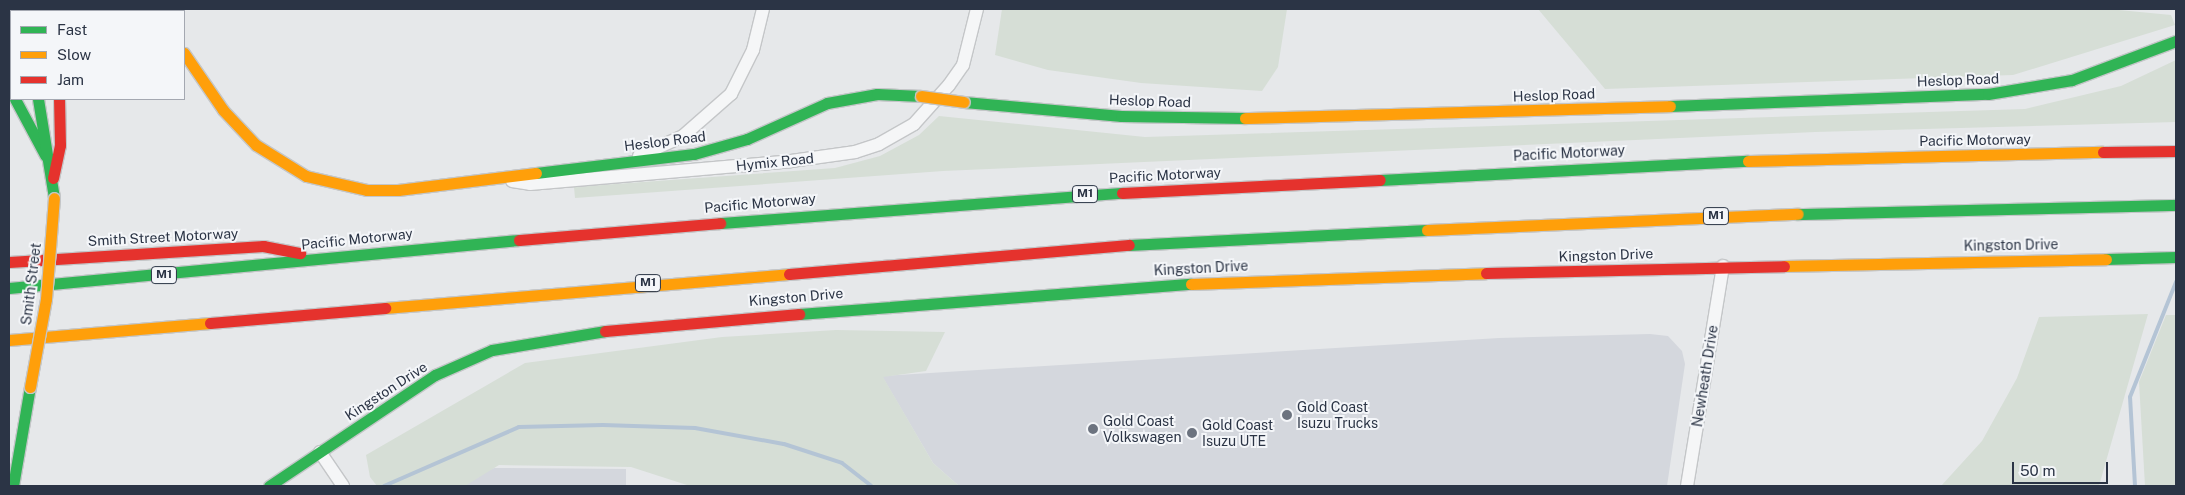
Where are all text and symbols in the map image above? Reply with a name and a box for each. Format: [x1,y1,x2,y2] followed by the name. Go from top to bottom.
[10,10,185,100] legend
[57,21,87,38] text: Fast
[57,46,91,63] text: Slow
[1917,70,1999,90] street label: Heslop Road
[57,71,84,88] text: Jam
[1513,85,1595,105] street label: Heslop Road
[1109,91,1191,111] street label: Heslop Road
[623,128,707,154] street label: Heslop Road
[1919,131,2031,149] street label: Pacific Motorway
[1513,142,1625,164] street label: Pacific Motorway
[735,150,815,174] street label: Hymix Road
[1109,164,1221,186] street label: Pacific Motorway
[1071,184,1099,203] road number: M1
[703,190,817,216] street label: Pacific Motorway
[1702,207,1730,226] road number: M1
[87,225,239,249] street label: Smith Street Motorway
[300,225,414,253] street label: Pacific Motorway
[1963,236,2059,254] street label: Kingston Drive
[18,242,44,326] street label: Smith Street
[1558,245,1654,265] street label: Kingston Drive
[1153,257,1249,279] street label: Kingston Drive
[150,266,178,284] road number: M1
[634,274,662,292] road number: M1
[748,285,844,309] street label: Kingston Drive
[1689,324,1721,428] street label: Newheath Drive
[342,358,430,424] street label: Kingston Drive
[1297,399,1378,432] place label: Gold Coast Isuzu Trucks
[1281,409,1293,421] marker: Gold Coast Isuzu Trucks
[1103,413,1182,446] place label: Gold Coast Volkswagen
[1202,417,1273,450] place label: Gold Coast Isuzu UTE
[1087,423,1099,435] marker: Gold Coast Volkswagen
[1186,427,1198,439] marker: Gold Coast Isuzu UTE
[2015,452,2111,484] scale bar
[2020,462,2055,479] text: 50 m

